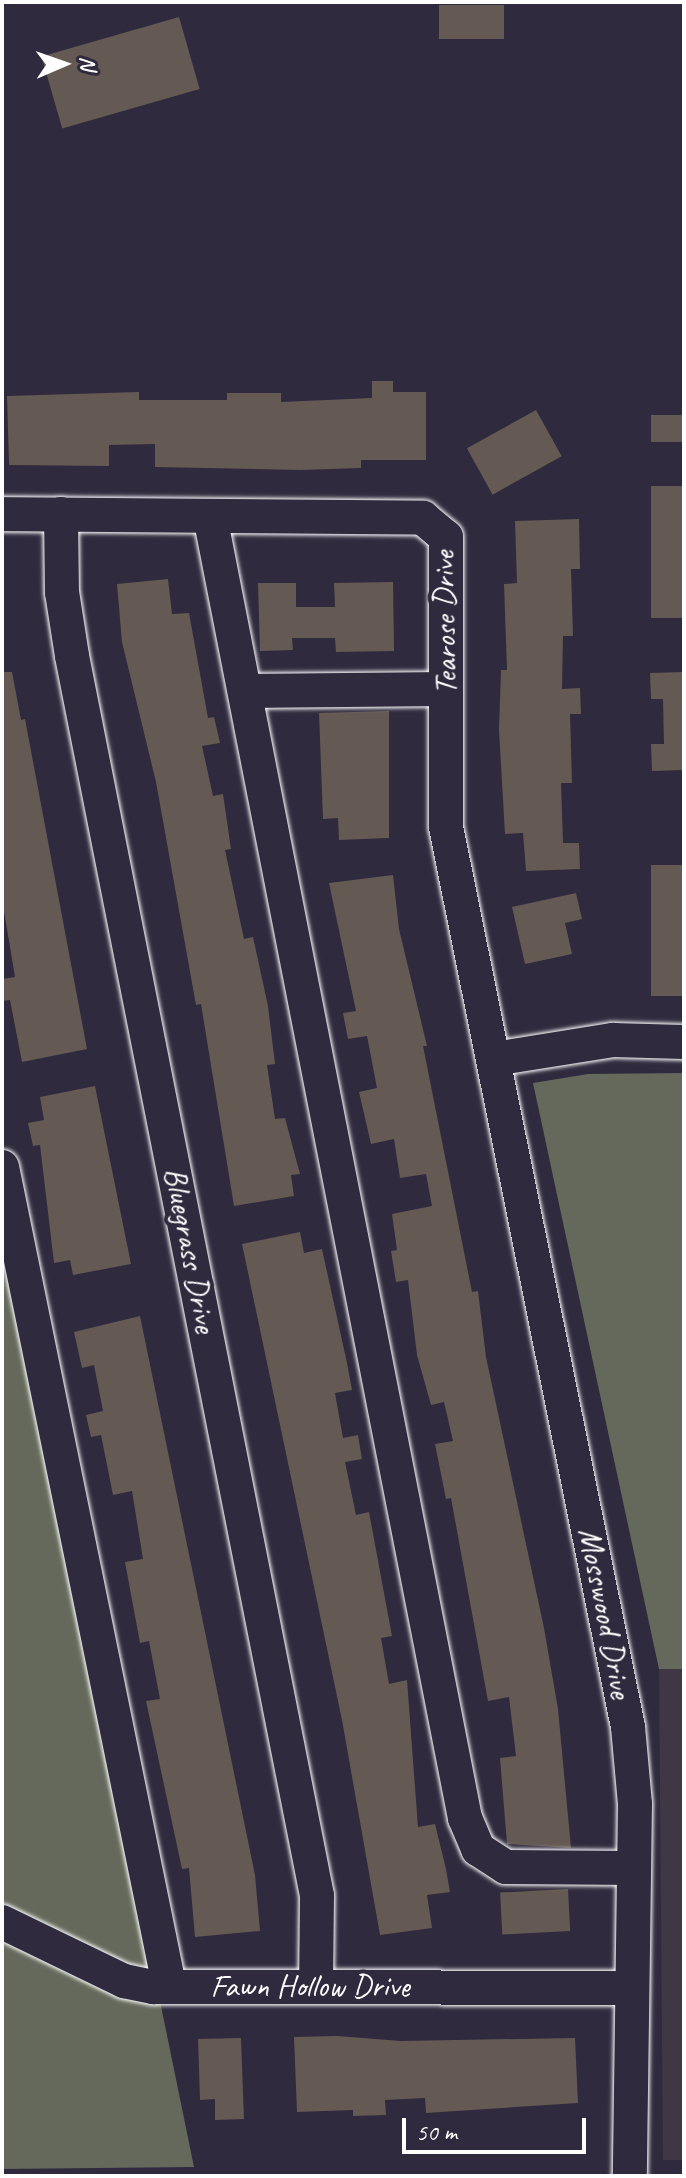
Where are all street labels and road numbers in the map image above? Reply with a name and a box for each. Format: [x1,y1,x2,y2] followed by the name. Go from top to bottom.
[425,550,465,696] street label: Tearose Drive
[155,1164,225,1336] street label: Bluegrass Drive
[570,1524,640,1702] street label: Mosswood Drive
[210,1967,410,2005] street label: Fawn Hollow Drive

